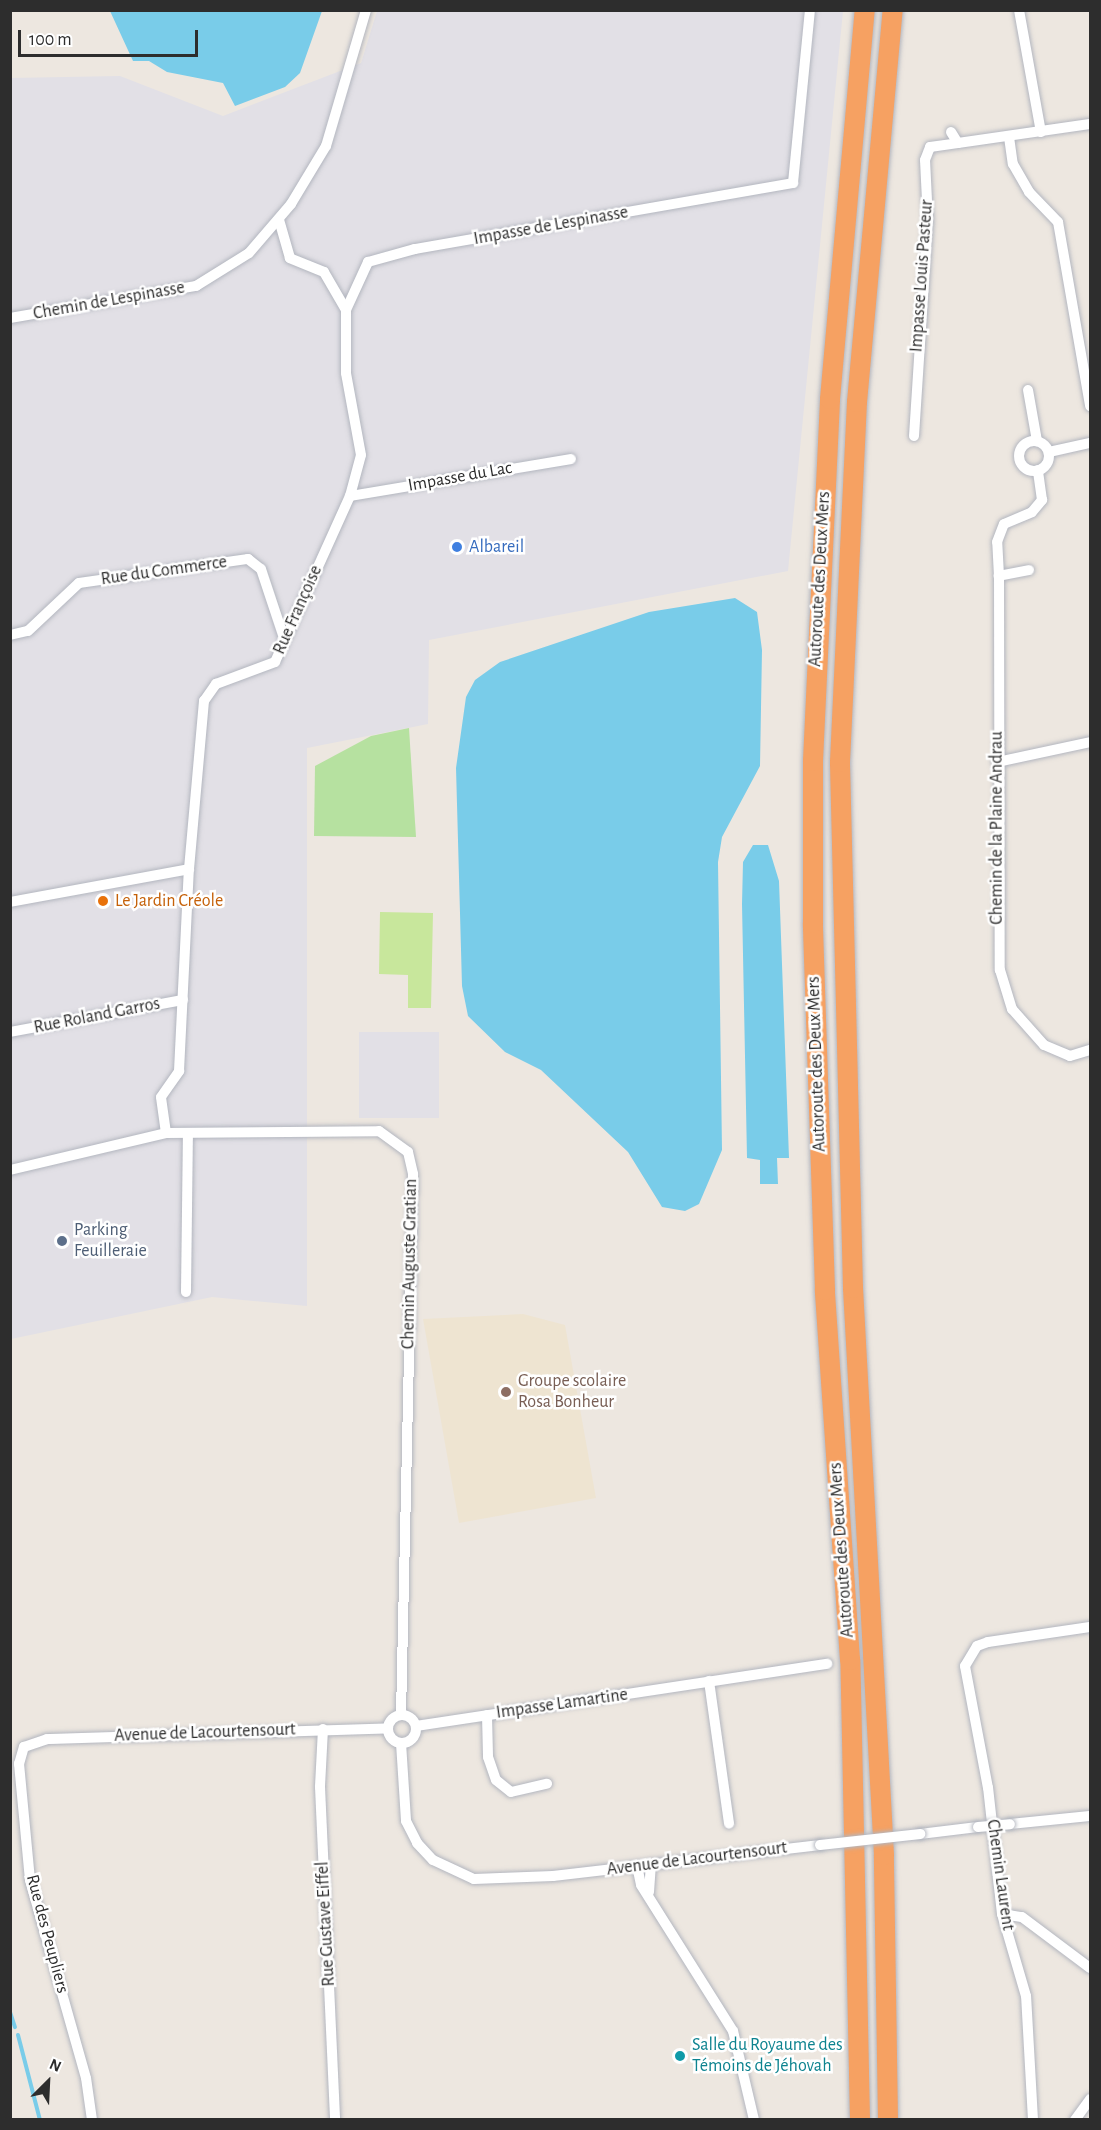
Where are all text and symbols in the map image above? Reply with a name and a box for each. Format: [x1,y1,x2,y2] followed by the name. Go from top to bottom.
[21,18,201,56] scale bar
[29,31,72,49] text: 100 m
[906,199,938,353] street label: Impasse Louis Pasteur
[472,202,630,250] street label: Impasse de Lespinasse
[32,277,186,325] street label: Chemin de Lespinasse
[406,457,514,497] street label: Impasse du Lac
[805,491,835,667] street label: Autoroute des Deux Mers
[469,536,524,558] place label: Albareil
[450,540,464,554] marker: Albareil
[100,551,228,591] street label: Rue du Commerce
[269,562,327,658] street label: Rue Françoise
[986,731,1008,925] street label: Chemin de la Plaine Andrau
[115,890,223,912] place label: Le Jardin Créole
[96,894,110,908] marker: Le Jardin Créole
[803,976,831,1152] street label: Autoroute des Deux Mers
[32,993,162,1039] street label: Rue Roland Garros
[398,1179,422,1349] street label: Chemin Auguste Gratian
[74,1220,147,1262] place label: Parking Feuilleraie
[55,1234,69,1248] marker: Parking Feuilleraie
[518,1371,626,1414] place label: Groupe scolaire Rosa Bonheur
[499,1385,513,1399] marker: Groupe scolaire Rosa Bonheur
[825,1462,859,1638] street label: Autoroute des Deux Mers
[495,1684,629,1724] street label: Impasse Lamartine
[114,1719,296,1747] street label: Avenue de Lacourtensourt
[982,1818,1018,1932] street label: Chemin Laurent
[606,1837,788,1881] street label: Avenue de Lacourtensourt
[312,1861,340,1987] street label: Rue Gustave Eiffel
[21,1872,73,1996] street label: Rue des Peupliers
[692,2035,843,2078] place label: Salle du Royaume des Témoins de Jéhovah
[673,2049,687,2063] marker: Salle du Royaume des Témoins de Jéhovah
[18,2052,78,2112] north arrow
[47,2056,64,2075] text: N

